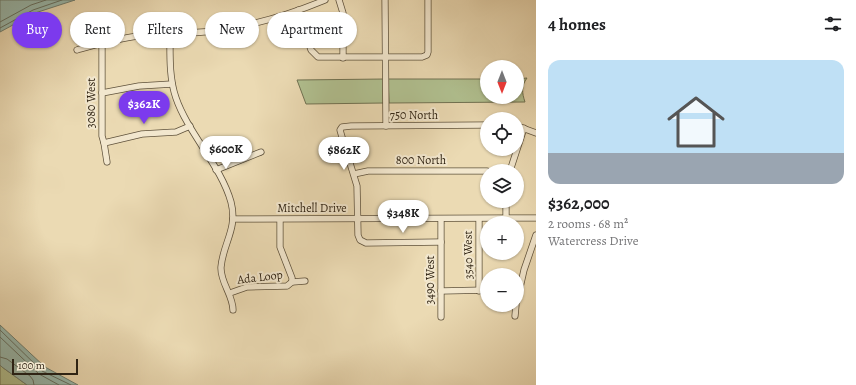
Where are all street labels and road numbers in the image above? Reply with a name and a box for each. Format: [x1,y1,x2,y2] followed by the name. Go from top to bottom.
[83,78,99,128] street label: 3080 West
[390,107,439,123] street label: 750 North
[396,152,447,168] street label: 800 North
[277,200,347,216] street label: Mitchell Drive
[460,230,476,280] street label: 3540 West
[422,255,438,305] street label: 3490 West
[235,266,284,288] street label: Ada Loop

